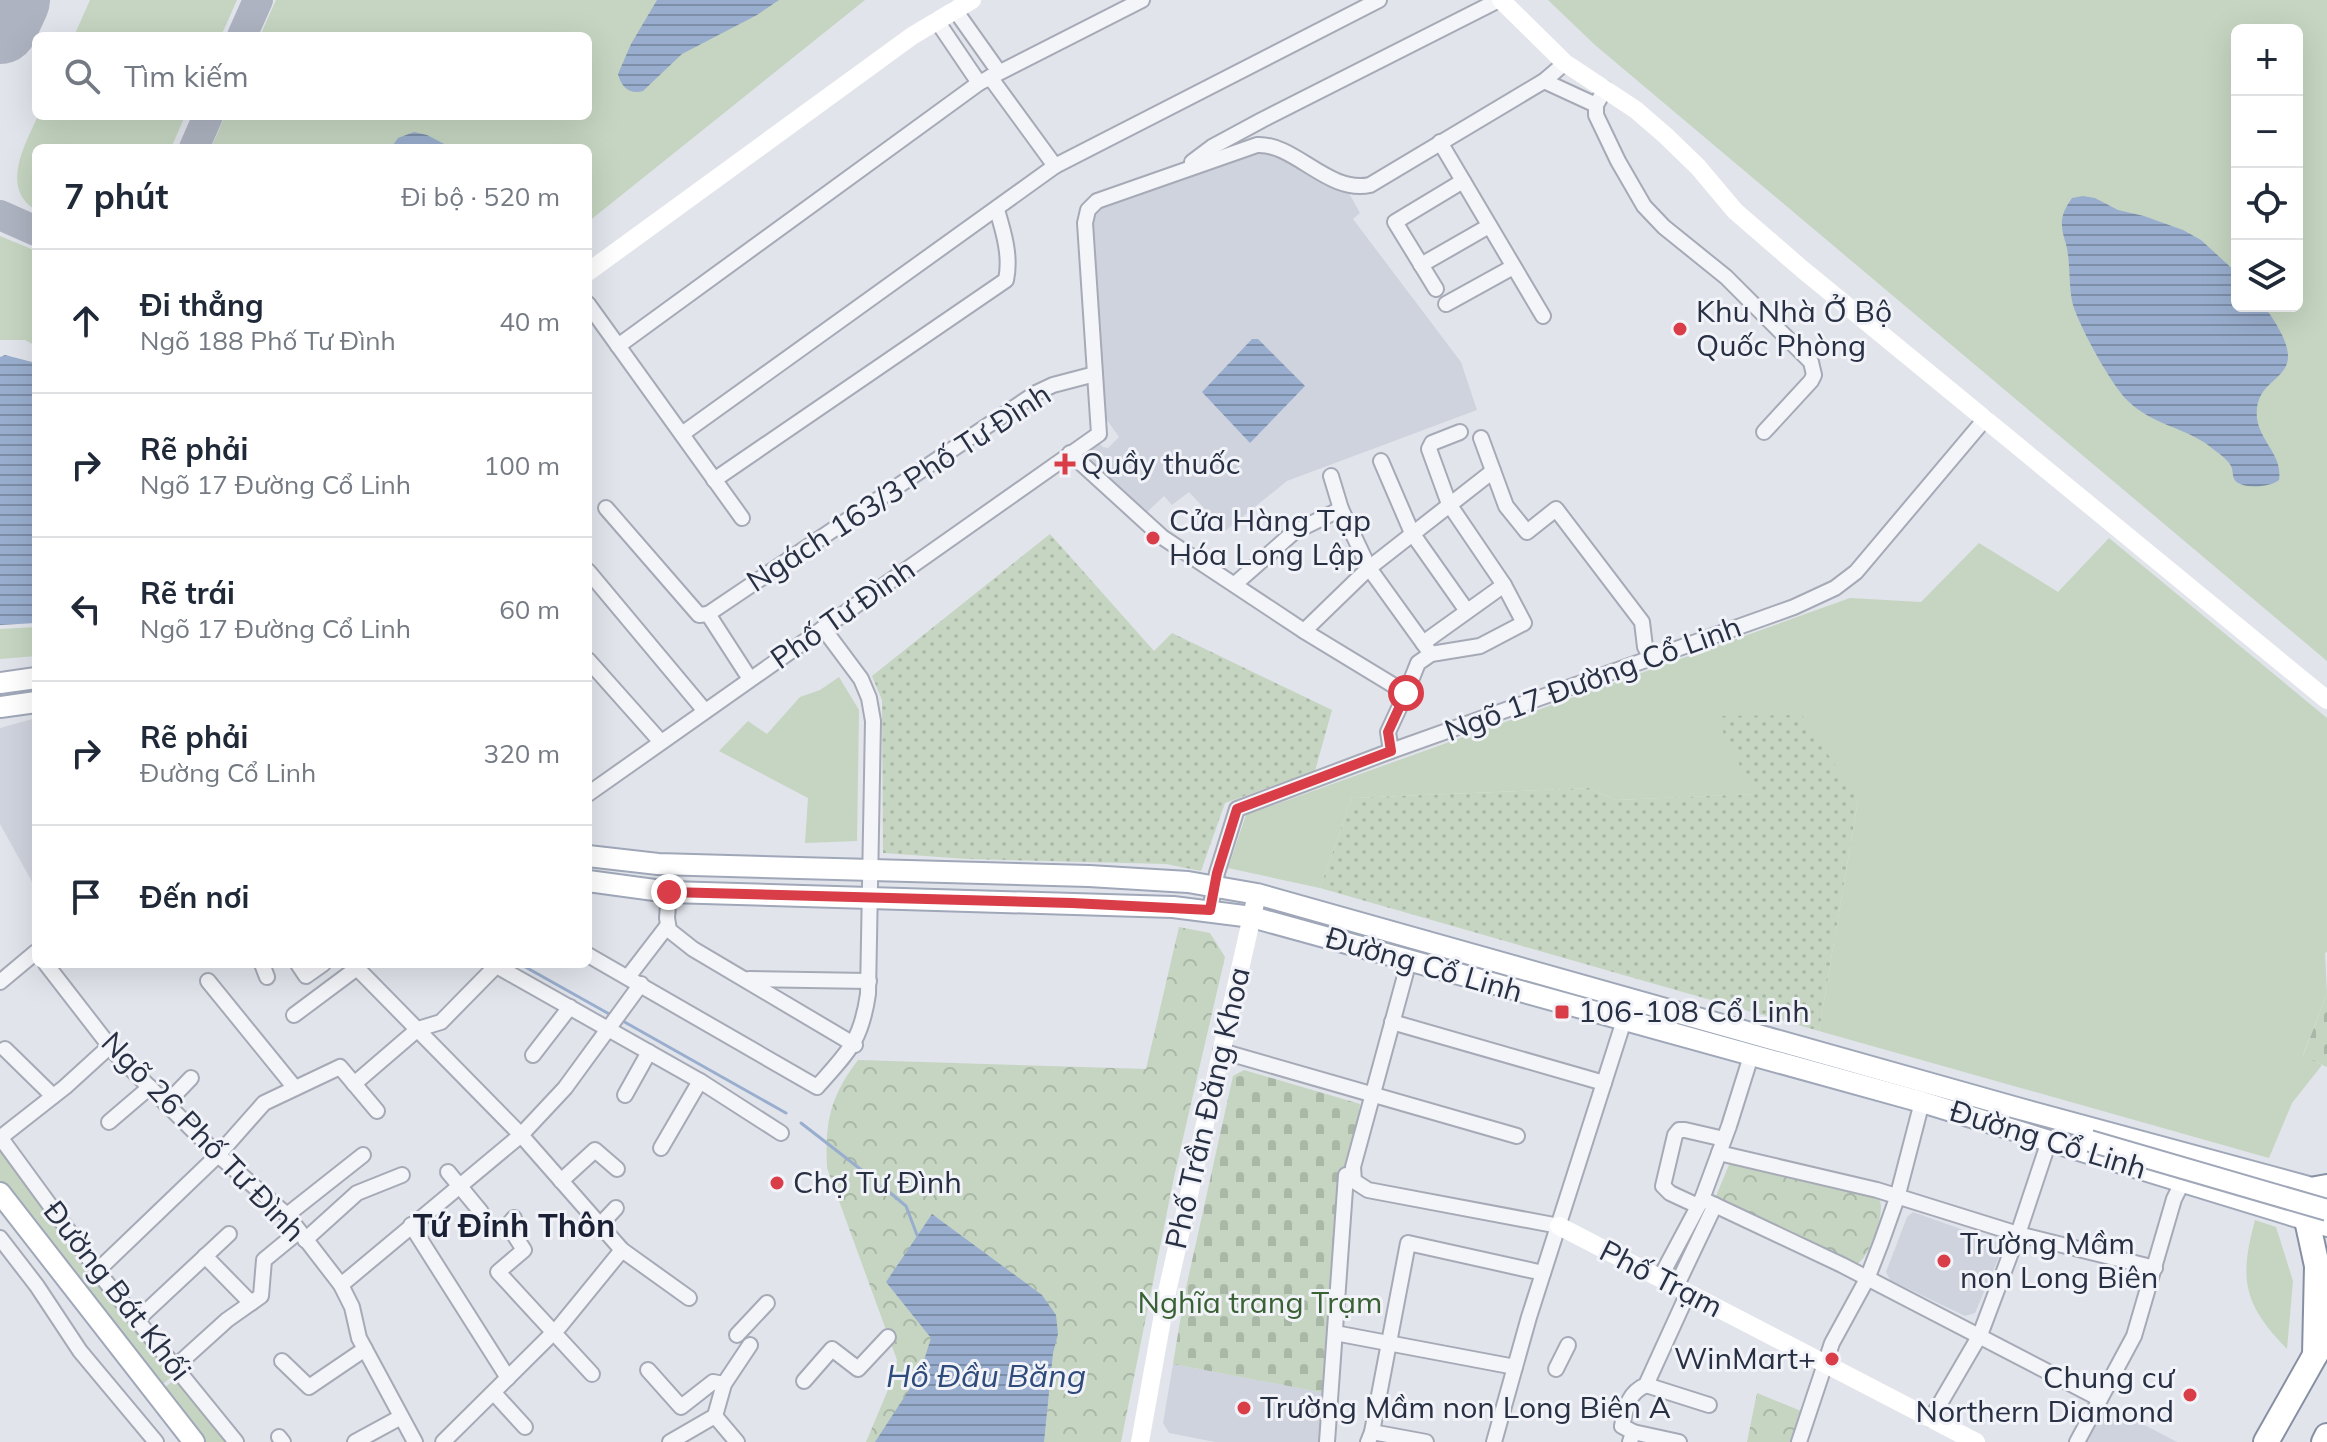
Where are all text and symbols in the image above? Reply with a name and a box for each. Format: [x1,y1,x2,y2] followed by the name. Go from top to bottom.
[2231,24,2303,312] map controls
[2231,24,2303,96] button: +
[32,32,592,120] search box
[60,54,104,98] icon: search
[124,57,249,95] text: Tìm kiếm
[2231,96,2303,168] button: −
[2231,168,2303,240] button: locate
[64,175,168,218] text: 7 phút
[401,180,560,213] text: Đi bộ · 520 m
[2231,240,2303,312] button: layers
[140,286,264,324] text: Đi thẳng
[1696,292,1892,364] place label: Khu Nhà Ở Bộ Quốc Phòng
[64,299,108,343] icon: ahead
[499,305,560,338] text: 40 m
[1671,320,1689,338] marker: Khu Nhà Ở Bộ Quốc Phòng
[140,324,396,357] text: Ngõ 188 Phố Tư Đình
[739,375,1058,600] street label: Ngách 163/3 Phố Tư Đình
[140,430,248,468] text: Rẽ phải
[64,443,108,487] icon: right
[1081,444,1241,482] place label: Quầy thuốc
[484,449,560,482] text: 100 m
[1056,455,1074,473] marker: Quầy thuốc
[140,468,411,501] text: Ngõ 17 Đường Cổ Linh
[1169,501,1371,573] place label: Cửa Hàng Tạp Hóa Long Lập
[1144,529,1162,547] marker: Cửa Hàng Tạp Hóa Long Lập
[763,549,922,677] street label: Phố Tư Đình
[140,574,235,612] text: Rẽ trái
[64,587,108,631] icon: left
[499,593,560,626] text: 60 m
[1439,607,1746,749] street label: Ngõ 17 Đường Cổ Linh
[140,612,411,645] text: Ngõ 17 Đường Cổ Linh
[1388,675,1424,711] route start
[140,718,248,756] text: Rẽ phải
[64,731,108,775] icon: right
[484,737,560,770] text: 320 m
[140,756,316,789] text: Đường Cổ Linh
[651,874,687,910] route end
[64,875,108,919] icon: arrive
[140,878,249,916] text: Đến nơi
[1321,918,1527,1010] street label: Đường Cổ Linh
[1156,963,1258,1252] street label: Phố Trần Đăng Khoa
[1578,992,1810,1030] place label: 106-108 Cổ Linh
[1553,1003,1571,1021] marker: 106-108 Cổ Linh
[94,1023,314,1249] street label: Ngõ 26 Phố Tư Đình
[1945,1091,2151,1187] street label: Đường Cổ Linh
[793,1163,962,1201] place label: Chợ Tư Đình
[768,1174,786,1192] marker: Chợ Tư Đình
[36,1193,200,1388] street label: Đường Bát Khối
[413,1205,615,1245] district label: Tứ Đỉnh Thôn
[1960,1224,2158,1296] place label: Trường Mầm non Long Biên
[1594,1231,1729,1325] street label: Phố Trạm
[1935,1252,1953,1270] marker: Trường Mầm non Long Biên
[1138,1283,1382,1321] park label: Nghĩa trang Trạm
[1674,1339,1816,1377] place label: WinMart+
[1823,1350,1841,1368] marker: WinMart+
[886,1355,1086,1395] water label: Hồ Đầu Băng
[1915,1358,2176,1430] place label: Chung cư Northern Diamond
[2181,1386,2199,1404] marker: Chung cư Northern Diamond
[1260,1388,1671,1426] place label: Trường Mầm non Long Biên A
[1235,1399,1253,1417] marker: Trường Mầm non Long Biên A

